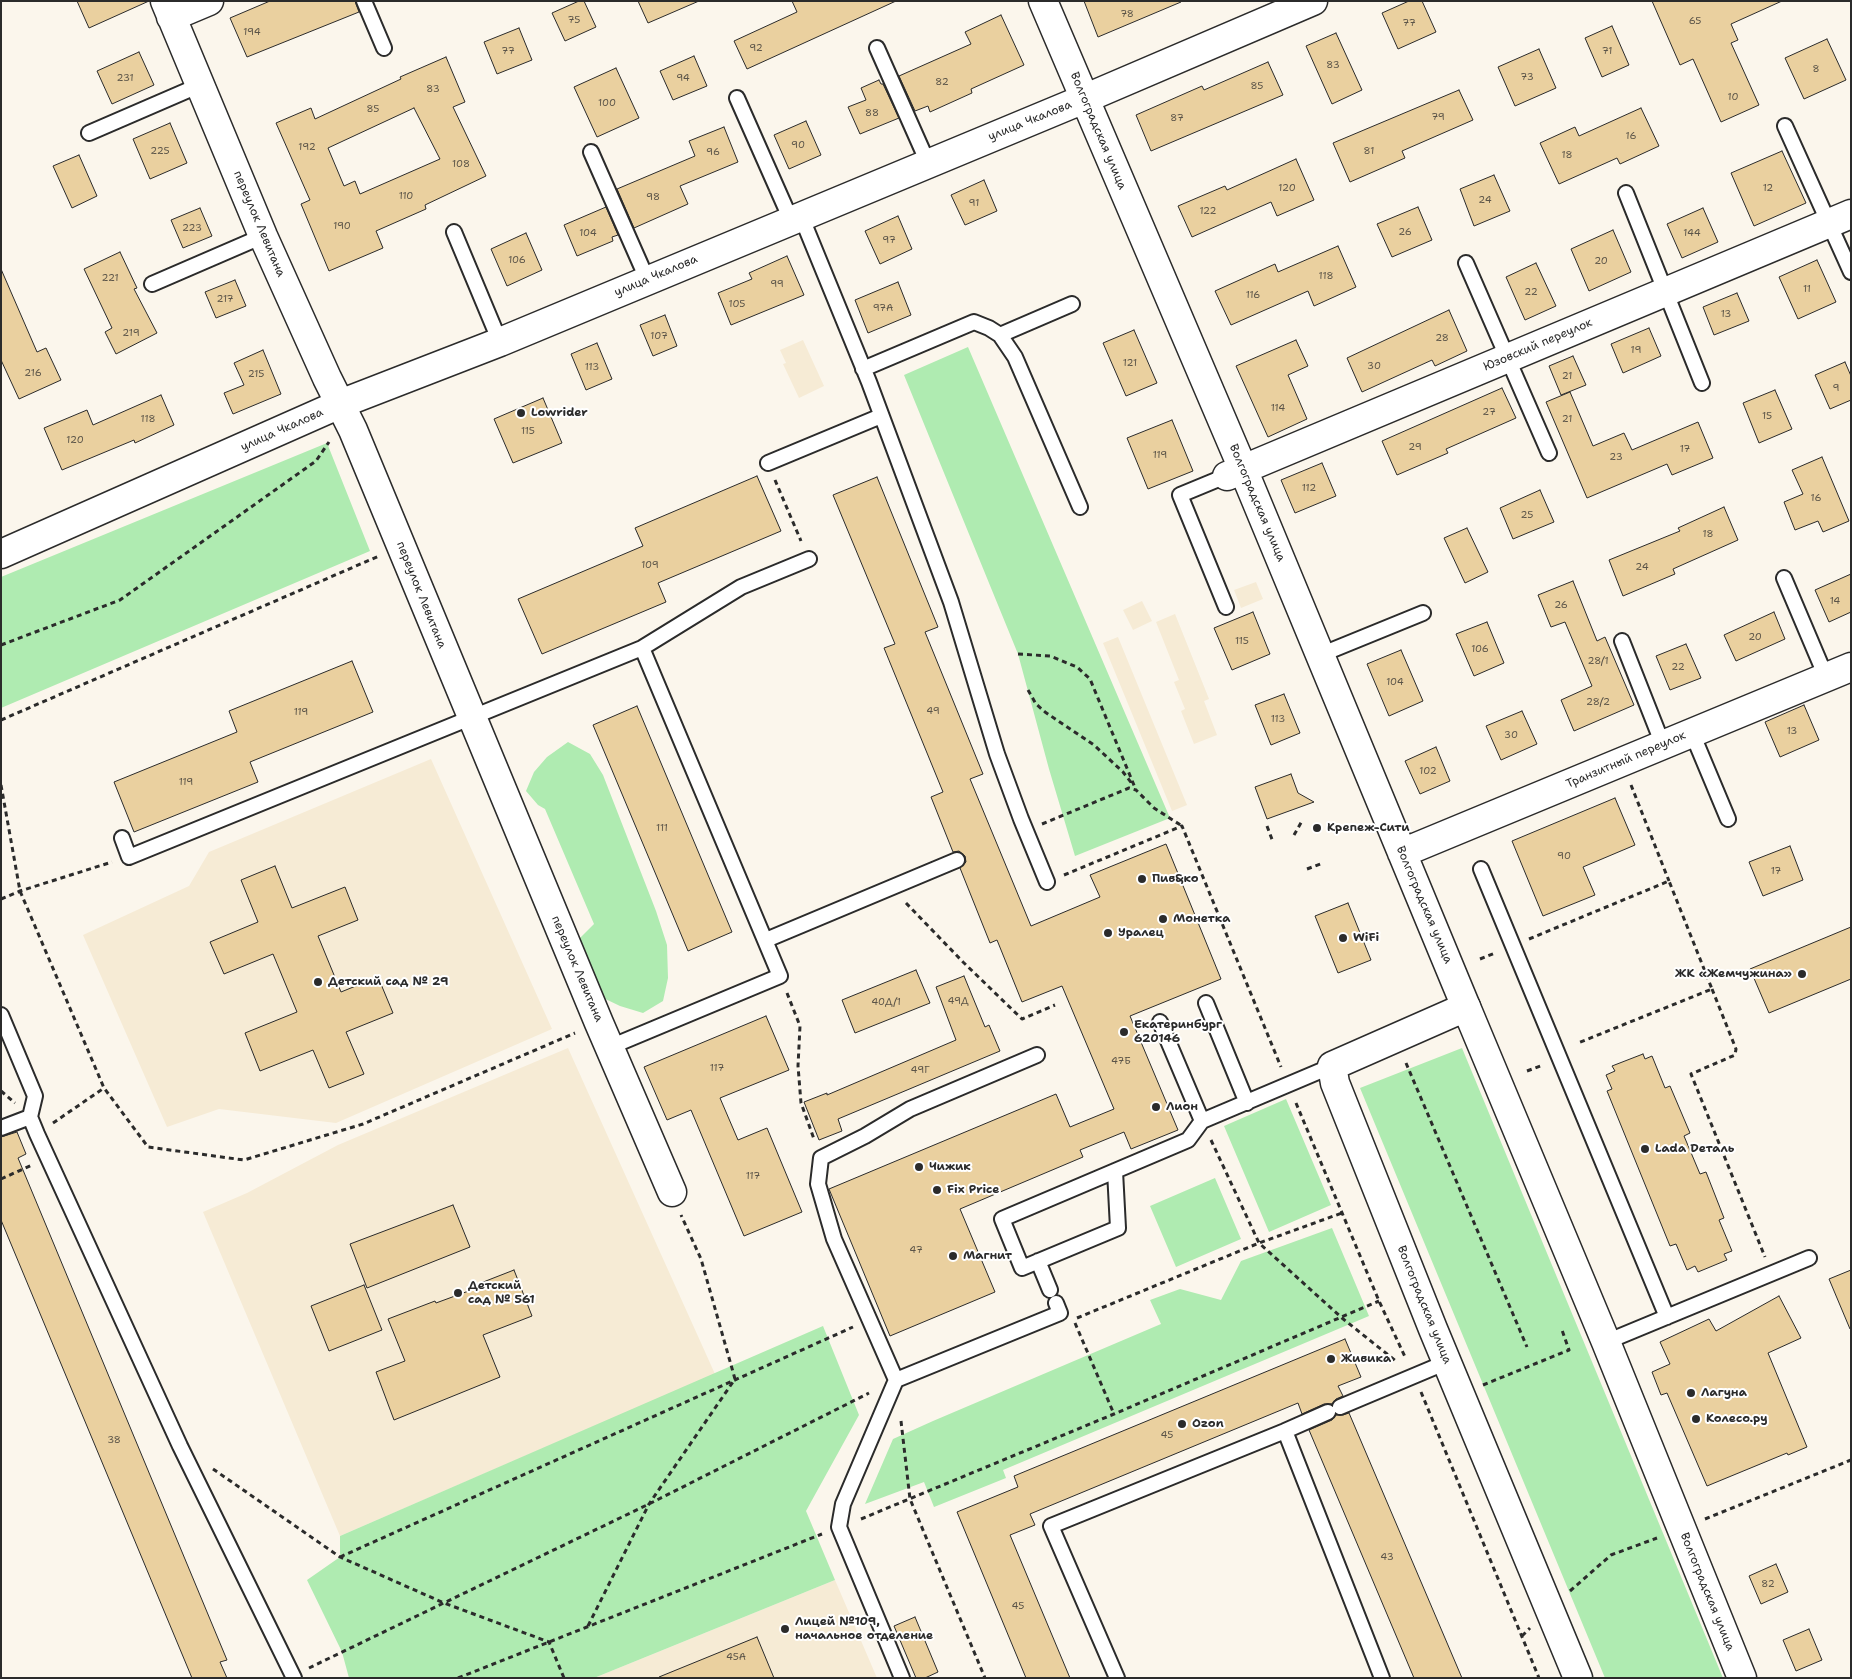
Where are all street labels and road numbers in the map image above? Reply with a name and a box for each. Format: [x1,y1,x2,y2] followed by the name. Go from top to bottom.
[1067,70,1129,192] street label: Волгоградская улица
[986,98,1074,144] street label: улица Чкалова
[230,169,288,279] street label: переулок Левитана
[612,252,700,300] street label: улица Чкалова
[1481,316,1595,374] street label: Юзовский переулок
[238,405,326,455] street label: улица Чкалова
[1226,442,1288,564] street label: Волгоградская улица
[393,539,449,651] street label: переулок Левитана
[1564,728,1688,792] street label: Транзитный переулок
[1393,844,1455,966] street label: Волгоградская улица
[548,914,606,1024] street label: переулок Левитана
[1394,1244,1454,1366] street label: Волгоградская улица
[1677,1531,1737,1653] street label: Волгоградская улица

